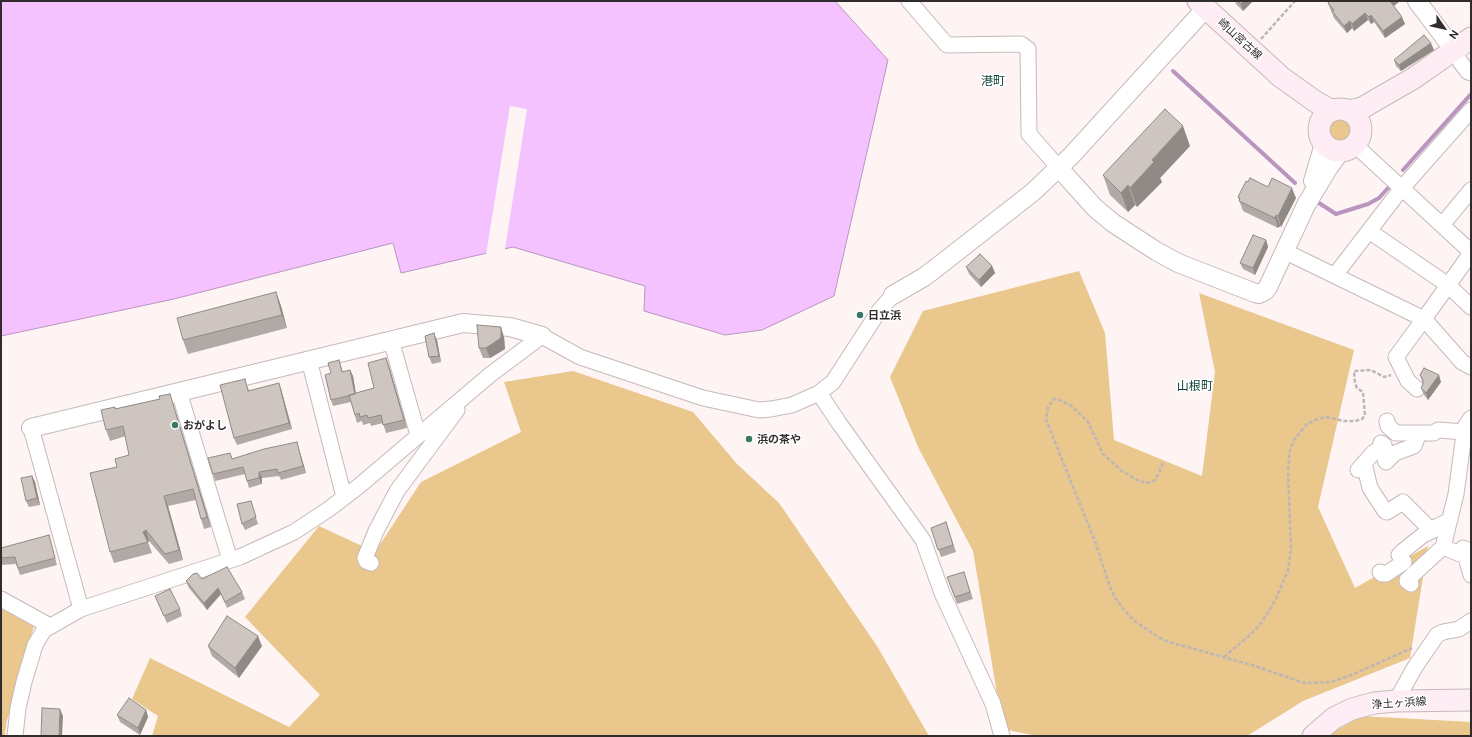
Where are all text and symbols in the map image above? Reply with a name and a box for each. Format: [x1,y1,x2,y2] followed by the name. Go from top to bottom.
[1424,8,1464,48] north arrow
[1215,16,1265,62] street label: 崎山宮古線
[1447,28,1461,41] text: N
[981,74,1005,88] district label: 港町
[868,308,901,322] place label: 日立浜
[855,310,865,320] marker: 日立浜
[1177,379,1213,393] district label: 山根町
[183,418,227,432] place label: おがよし
[170,420,180,430] marker: おがよし
[757,432,801,446] place label: 浜の茶や
[744,434,754,444] marker: 浜の茶や
[1371,694,1427,712] street label: 浄土ヶ浜線

